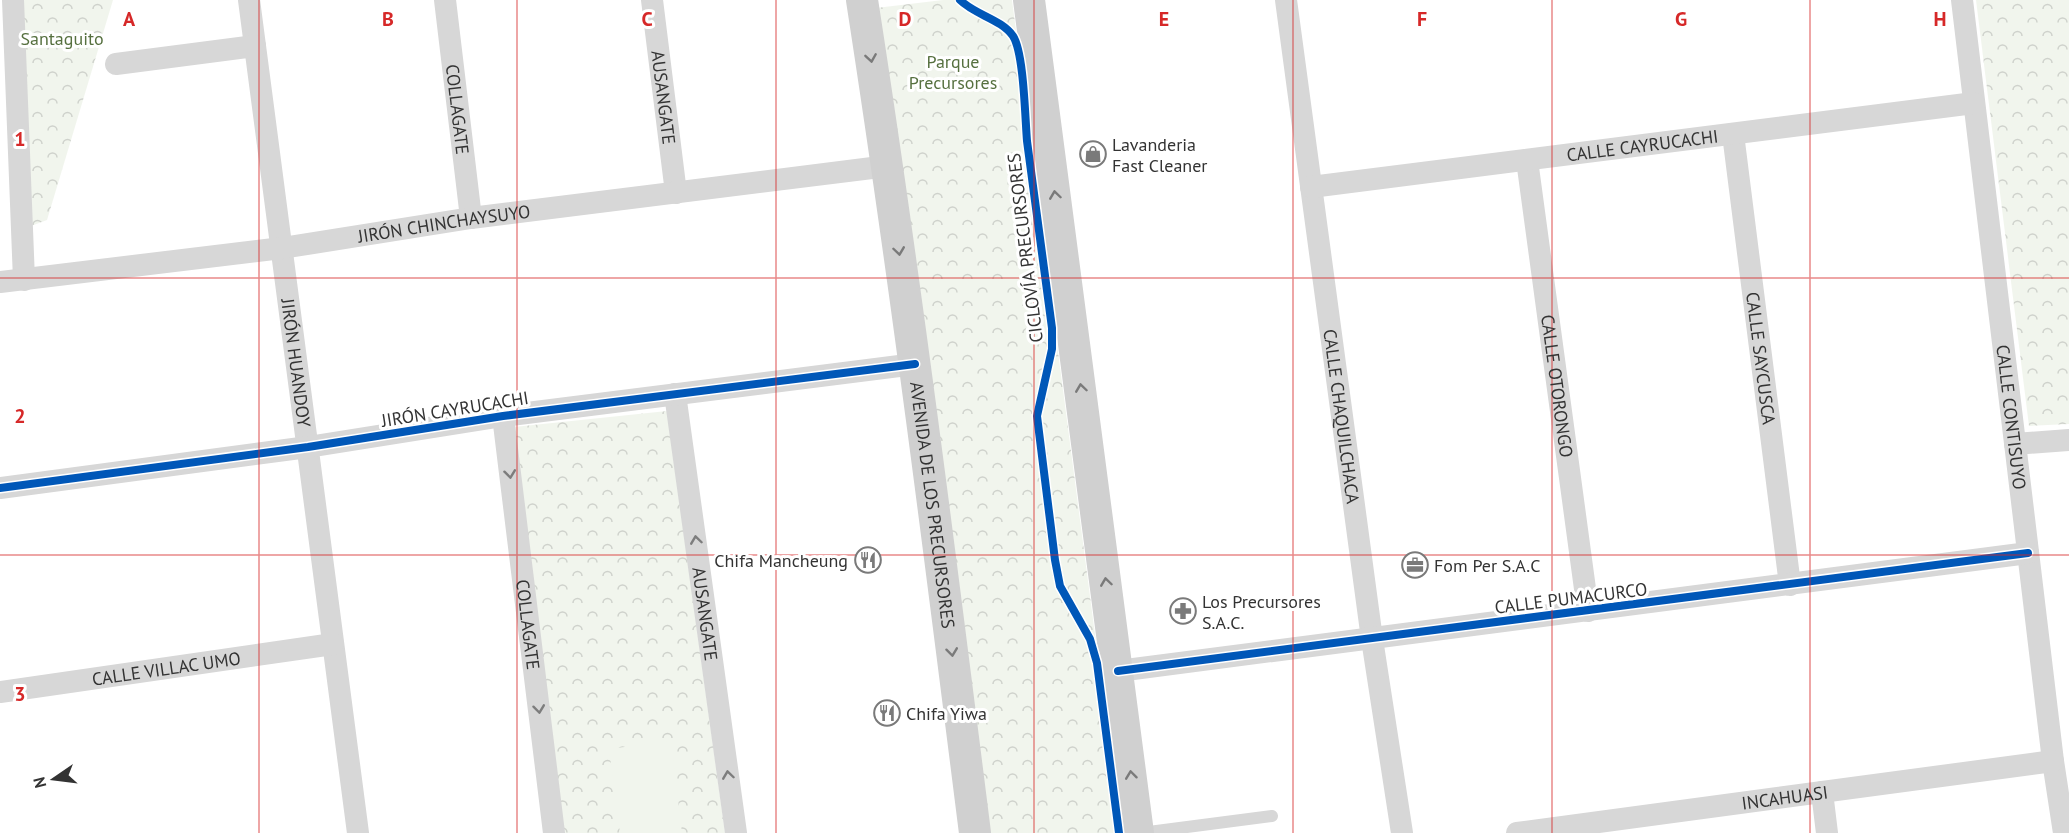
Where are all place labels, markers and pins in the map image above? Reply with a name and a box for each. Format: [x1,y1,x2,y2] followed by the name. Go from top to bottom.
[1112,133,1207,177] place label: Lavanderia Fast Cleaner
[1078,139,1108,169] shop icon: Lavanderia Fast Cleaner
[853,545,883,575] restaurant icon: Chifa Mancheung
[714,549,848,572] place label: Chifa Mancheung
[1400,550,1430,580] office icon: Fom Per S.A.C
[1434,554,1540,577] place label: Fom Per S.A.C
[1202,590,1321,634] place label: Los Precursores S.A.C.
[1168,596,1198,626] pharmacy icon: Los Precursores S.A.C.
[872,698,902,728] restaurant icon: Chifa Yiwa
[906,702,987,725] place label: Chifa Yiwa

